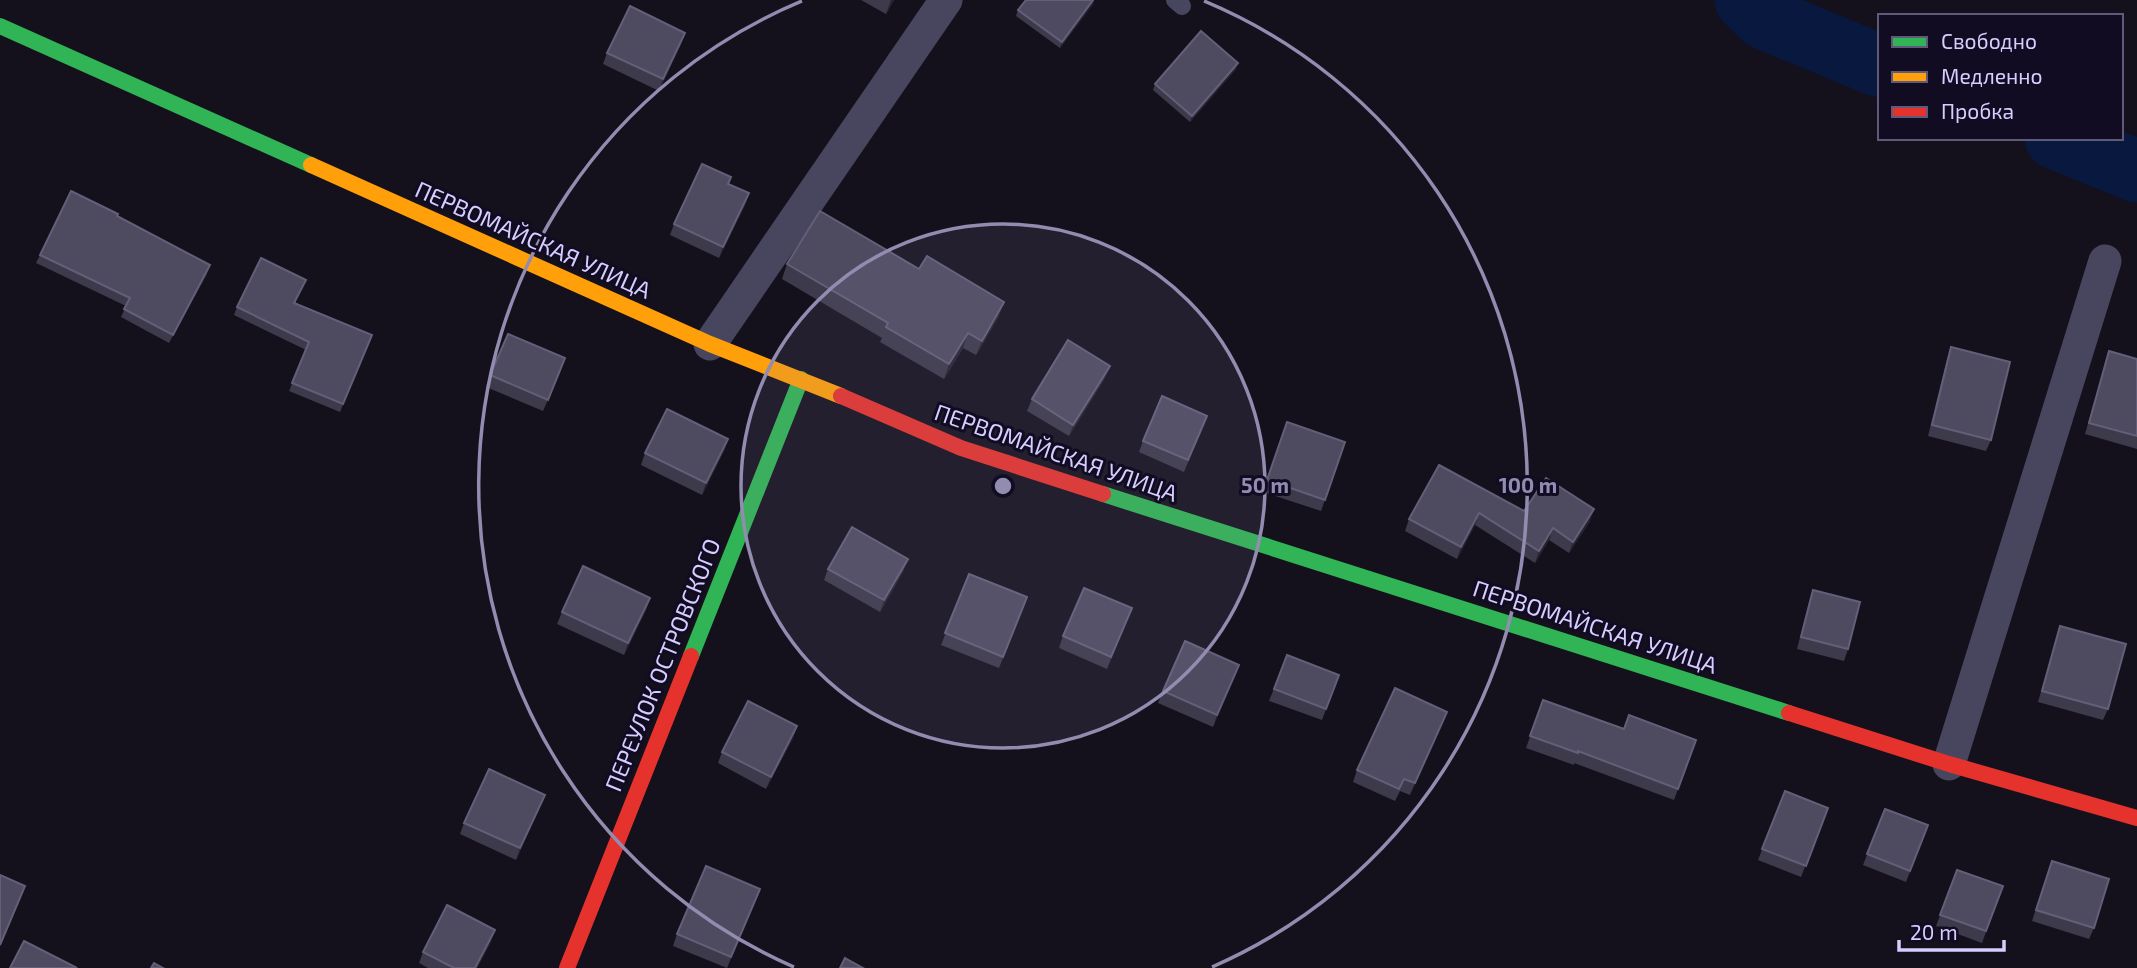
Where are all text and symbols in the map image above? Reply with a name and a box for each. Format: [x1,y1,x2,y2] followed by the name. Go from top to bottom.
[1878,14,2123,140] legend
[1941,28,2037,53] text: Свободно
[1941,63,2043,88] text: Медленно
[1941,98,2014,123] text: Пробка
[411,174,656,304] street label: ПЕРВОМАЙСКАЯ УЛИЦА
[931,397,1182,507] street label: ПЕРВОМАЙСКАЯ УЛИЦА
[1241,472,1289,497] text: 50 m
[1499,472,1557,497] text: 100 m
[991,474,1015,498] centre of rings
[599,534,726,795] street label: ПЕРЕУЛОК ОСТРОВСКОГО
[1470,573,1722,679] street label: ПЕРВОМАЙСКАЯ УЛИЦА
[1899,908,2004,952] scale bar
[1910,919,1958,944] text: 20 m

